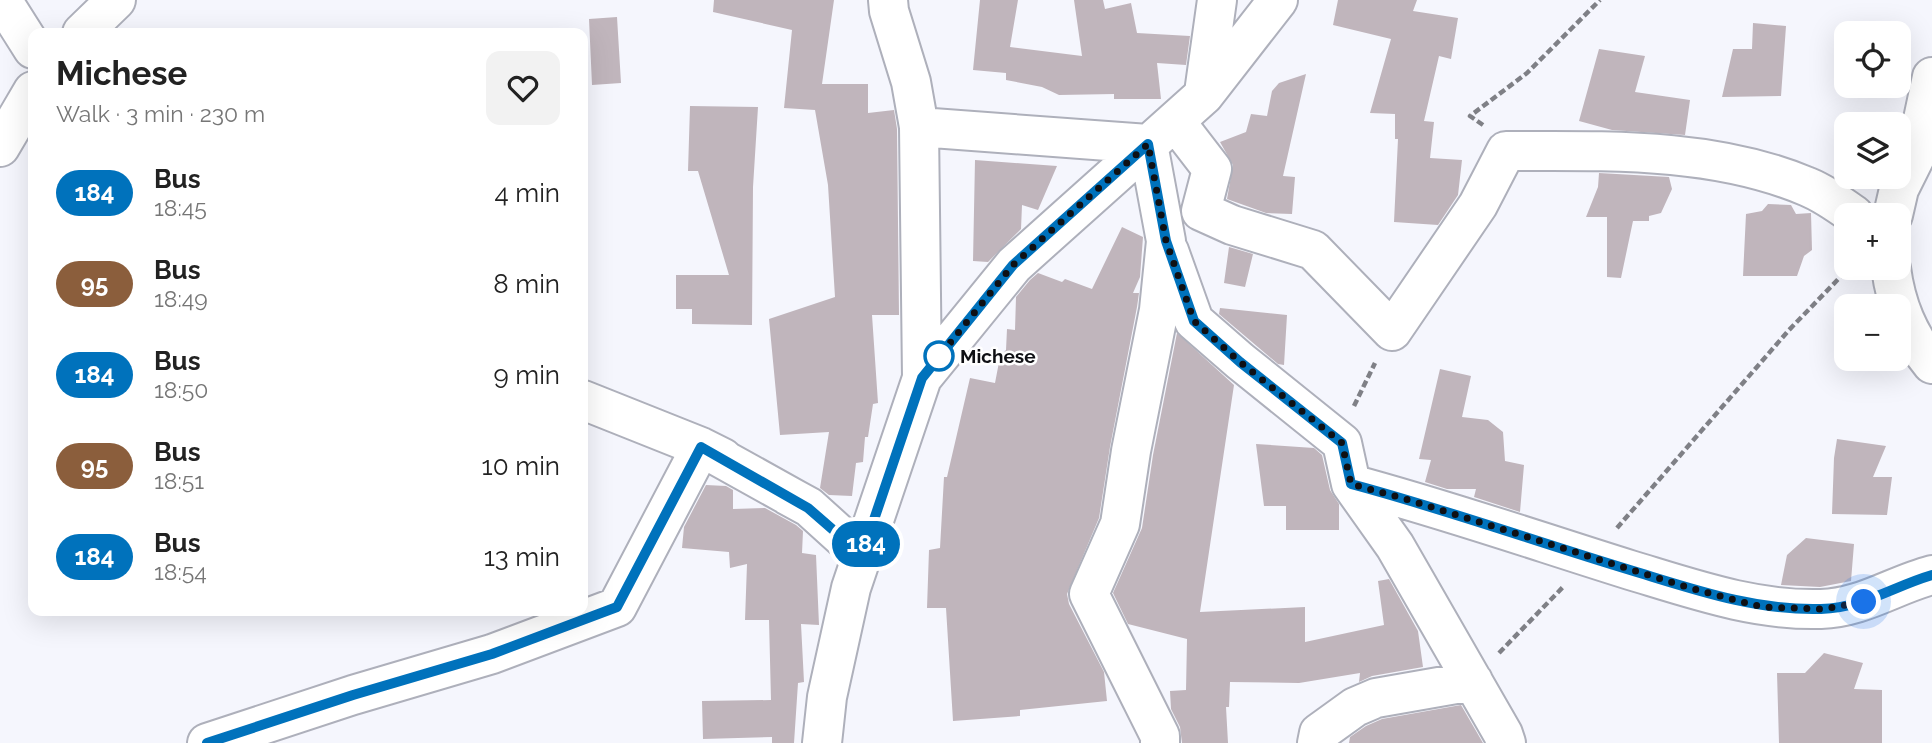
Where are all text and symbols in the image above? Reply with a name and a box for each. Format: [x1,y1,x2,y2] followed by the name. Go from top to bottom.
[1834,21,1911,371] map controls
[1834,21,1911,98] button: locate
[486,51,560,125] button: heart
[56,54,187,93] text: Michese
[56,100,265,127] text: Walk · 3 min · 230 m
[1834,112,1911,189] button: layers
[154,164,201,194] text: Bus
[74,178,115,207] text: 184
[494,178,560,208] text: 4 min
[154,194,207,221] text: 18:45
[1834,203,1911,280] button: +
[154,255,201,285] text: Bus
[81,269,108,298] text: 95
[493,269,560,299] text: 8 min
[154,285,208,312] text: 18:49
[1834,294,1911,371] button: −
[924,341,954,371] marker: Michese
[960,345,1036,367] place label: Michese
[154,346,201,376] text: Bus
[74,360,115,389] text: 184
[493,360,560,390] text: 9 min
[154,376,208,403] text: 18:50
[154,437,201,467] text: Bus
[81,451,108,480] text: 95
[482,451,560,481] text: 10 min
[154,467,204,494] text: 18:51
[826,521,906,567] line badge: 184
[154,528,201,558] text: Bus
[846,529,886,558] text: 184
[74,542,115,571] text: 184
[484,542,560,572] text: 13 min
[154,558,207,585] text: 18:54
[1846,584,1881,619] your location

